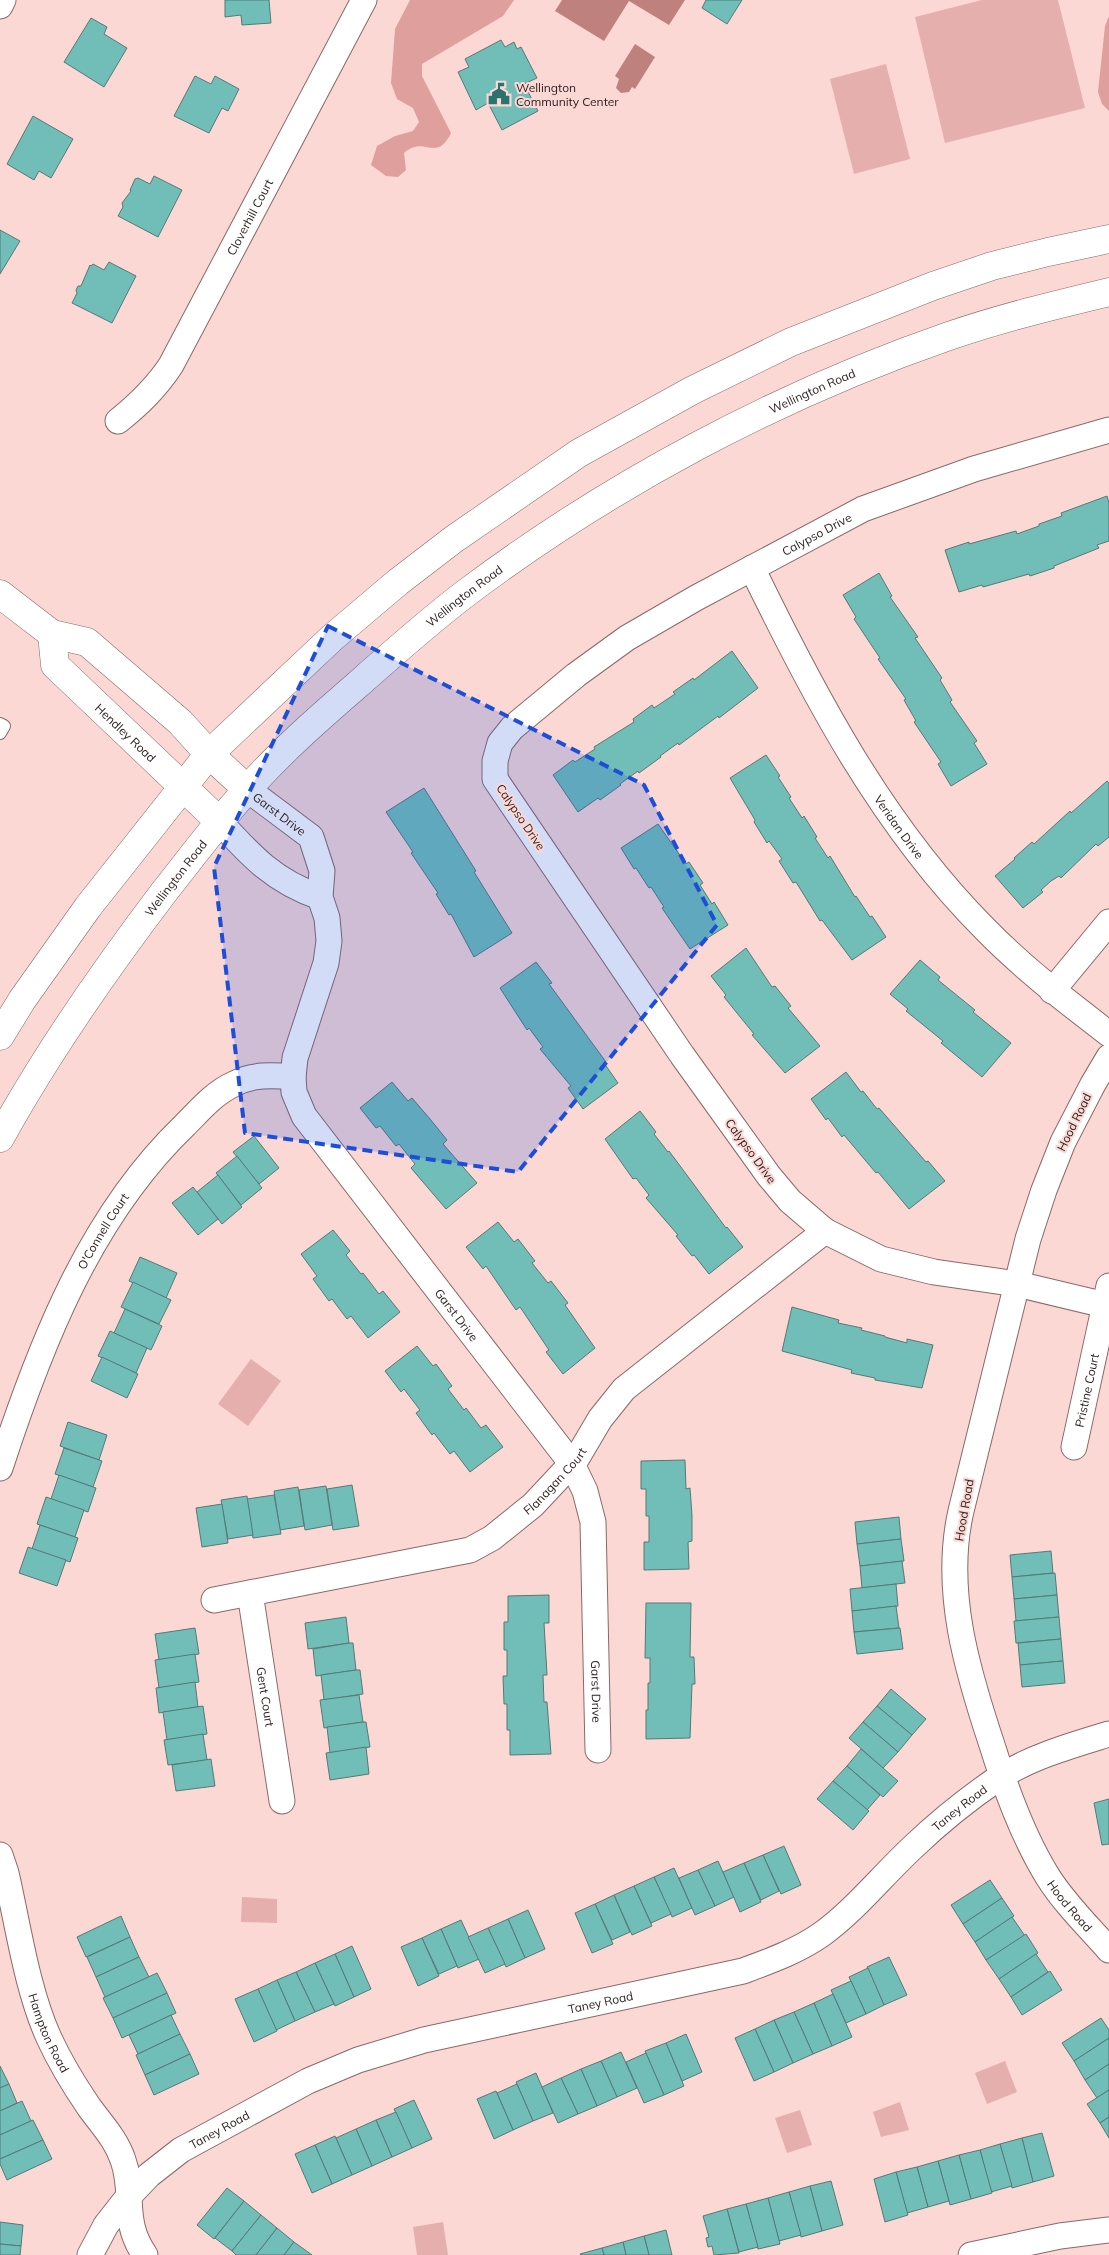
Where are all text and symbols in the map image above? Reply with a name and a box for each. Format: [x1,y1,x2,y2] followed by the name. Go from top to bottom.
[516,80,619,109] place label: Wellington Community Center
[486,81,512,107] public building icon: Wellington Community Center
[223,176,276,258] street label: Cloverhill Court
[766,365,857,416] street label: Wellington Road
[779,509,854,558] street label: Calypso Drive
[422,562,505,630] street label: Wellington Road
[92,700,159,765] street label: Hendley Road
[493,781,549,853] street label: Calypso Drive
[250,789,309,838] street label: Garst Drive
[871,792,927,861] street label: Veridan Drive
[141,837,210,919] street label: Wellington Road
[1054,1091,1094,1153] street label: Hood Road
[722,1116,780,1186] street label: Calypso Drive
[74,1190,132,1272] street label: O'Connell Court
[432,1285,482,1344] street label: Garst Drive
[1071,1352,1102,1429] street label: Pristine Court
[520,1445,589,1518] street label: Flanagan Court
[951,1478,977,1542] street label: Hood Road
[589,1660,605,1723] street label: Garst Drive
[254,1666,278,1728] street label: Gent Court
[929,1781,990,1834] street label: Taney Road
[1044,1877,1096,1934] street label: Hood Road
[567,1988,634,2016] street label: Taney Road
[26,1992,73,2075] street label: Hampton Road
[187,2107,252,2152] street label: Taney Road

